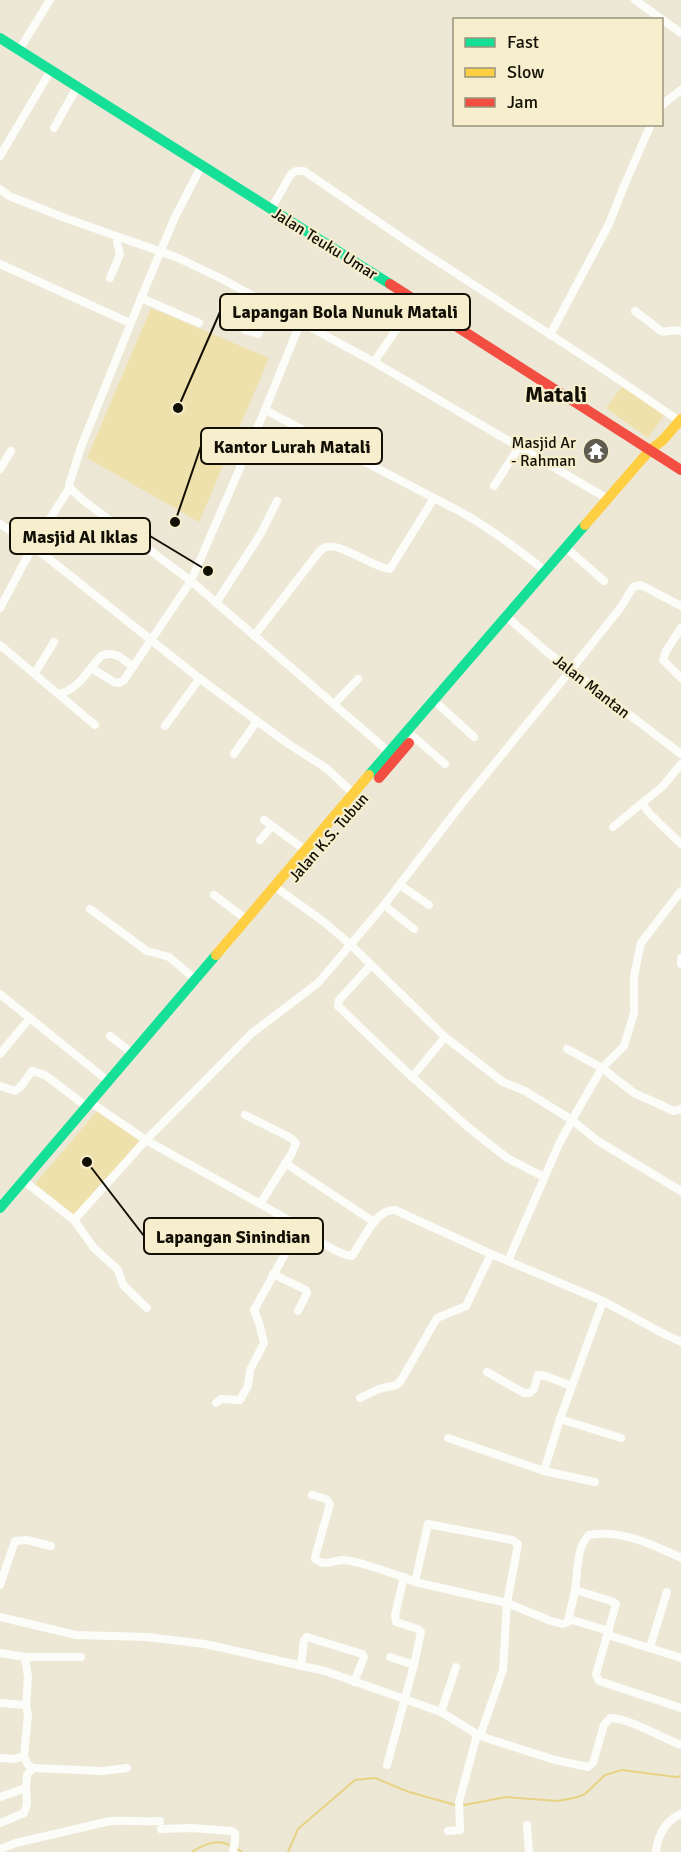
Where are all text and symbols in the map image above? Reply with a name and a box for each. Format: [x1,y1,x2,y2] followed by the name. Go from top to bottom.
[453,18,663,126] legend
[507,31,539,53] text: Fast
[507,61,544,83] text: Slow
[507,91,538,113] text: Jam
[268,203,381,284] street label: Jalan Teuku Umar
[220,294,470,330] callout: Lapangan Bola Nunuk Matali
[232,301,458,323] text: Lapangan Bola Nunuk Matali
[525,381,587,408] district label: Matali
[201,428,382,464] callout: Kantor Lurah Matali
[511,433,576,471] place label: Masjid Ar - Rahman
[213,436,371,458] text: Kantor Lurah Matali
[581,436,611,466] temple icon: Masjid Ar - Rahman
[10,518,150,554] callout: Masjid Al Iklas
[22,526,138,548] text: Masjid Al Iklas
[549,651,634,723] street label: Jalan Mantan
[285,789,373,886] street label: Jalan K.S. Tubun
[144,1218,323,1254] callout: Lapangan Sinindian
[156,1226,310,1248] text: Lapangan Sinindian

